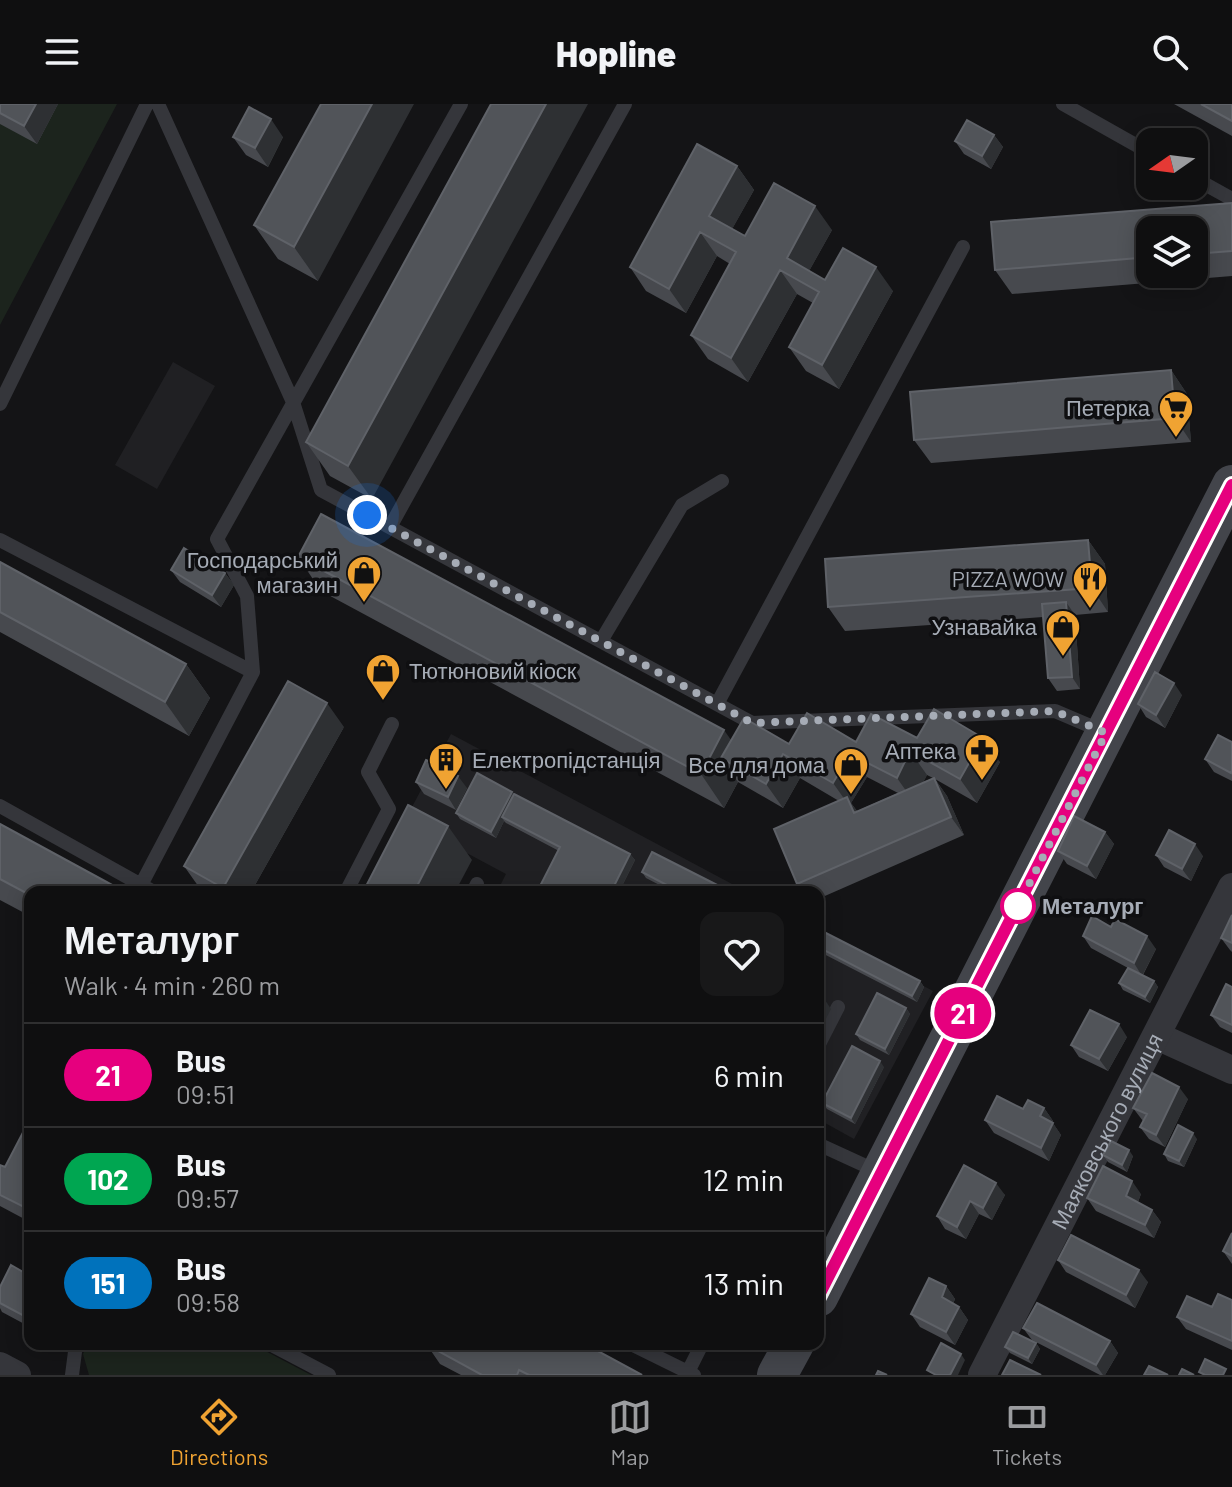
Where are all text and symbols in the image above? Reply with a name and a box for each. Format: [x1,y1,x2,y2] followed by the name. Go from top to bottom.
[40,30,84,74] icon: menu
[1148,30,1192,74] icon: search
[556,31,676,74] text: Hopline
[1136,128,1208,200] north arrow
[1136,128,1208,288] map controls
[1136,216,1208,288] button: layers
[1157,389,1195,439] supermarket icon: Петерка
[1066,394,1151,421] place label: Петерка
[347,495,387,535] your location
[187,546,338,597] place label: Господарський магазин
[345,554,383,604] shop icon: Господарський магазин
[1071,560,1109,610] restaurant icon: PIZZA WOW
[952,565,1064,591] place label: PIZZA WOW
[1044,608,1082,658] shop icon: Узнавайка
[931,613,1038,639] place label: Узнавайка
[364,652,402,702] shop icon: Тютюновий кіоск
[409,657,577,683] place label: Тютюновий кіоск
[963,732,1001,782] pharmacy icon: Аптека
[885,737,957,763] place label: Аптека
[427,741,465,791] building icon: Електропідстанція
[472,746,660,773] place label: Електропідстанція
[832,746,870,796] shop icon: Все для дома
[688,751,826,778] place label: Все для дома
[1001,889,1035,923] marker: Металург
[1042,892,1144,919] place label: Металург
[700,912,784,996] button: heart
[64,916,239,962] text: Металург
[64,969,280,1000] text: Walk · 4 min · 260 m
[927,987,999,1039] line badge: 21
[950,996,976,1030] text: 21
[1045,1028,1167,1233] street label: Маяковського вулиця
[176,1042,226,1078] text: Bus
[714,1057,784,1093] text: 6 min
[95,1058,121,1092] text: 21
[176,1078,235,1109] text: 09:51
[176,1146,226,1182] text: Bus
[703,1161,784,1197] text: 12 min
[87,1162,129,1196] text: 102
[176,1182,239,1213] text: 09:57
[176,1250,226,1286] text: Bus
[703,1265,784,1301] text: 13 min
[91,1266,125,1300] text: 151
[176,1286,240,1317] text: 09:58
[170,1395,268,1469] tab: Directions
[608,1395,652,1469] tab: Map
[992,1395,1062,1469] tab: Tickets

